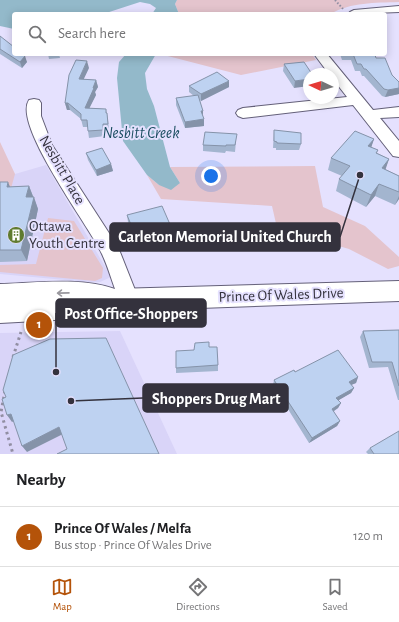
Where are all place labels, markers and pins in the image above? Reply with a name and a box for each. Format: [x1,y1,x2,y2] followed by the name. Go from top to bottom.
[29,219,105,251] place label: Ottawa Youth Centre
[110,223,340,251] callout: Carleton Memorial United Church
[6,225,26,245] building icon: Ottawa Youth Centre
[56,299,206,327] callout: Post Office-Shoppers
[26,310,52,340] pin: 1
[143,384,288,412] callout: Shoppers Drug Mart

